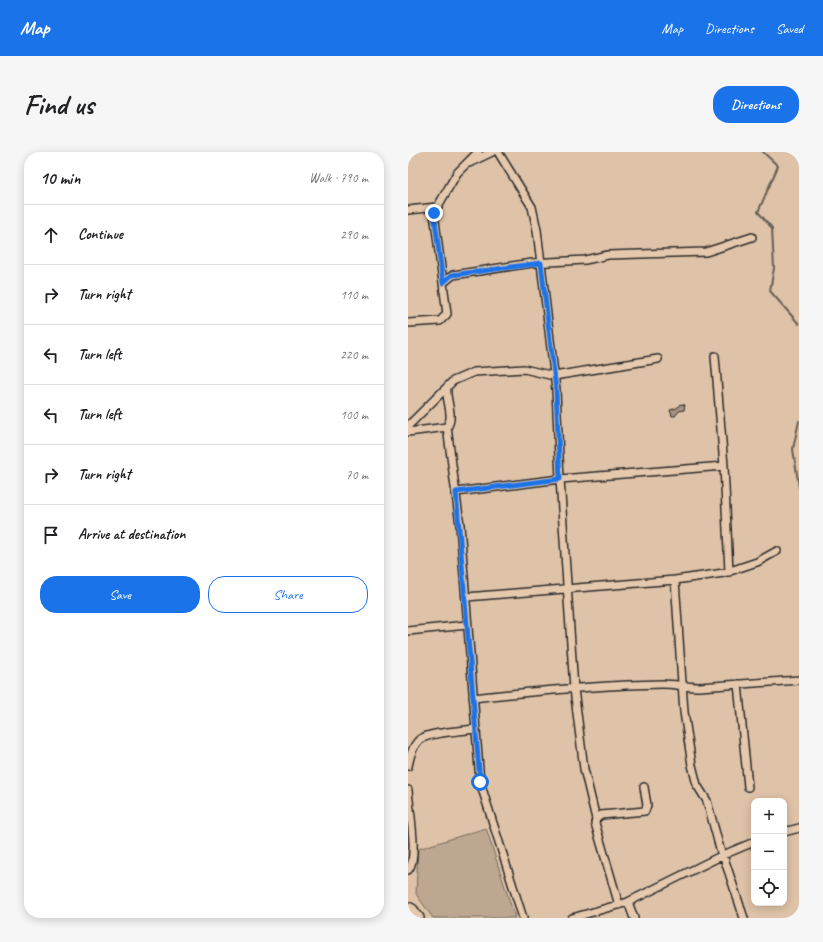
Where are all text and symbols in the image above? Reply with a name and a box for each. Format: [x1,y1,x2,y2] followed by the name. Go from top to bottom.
[20,16,50,40] text: Map
[662,20,683,37] text: Map
[705,20,754,37] text: Directions
[776,20,803,37] text: Saved
[713,86,799,123] button: Directions
[24,87,94,122] text: Find us
[40,168,80,189] text: 10 min
[309,170,368,186] text: Walk · 790 m
[425,204,443,222] route end
[40,224,62,246] icon: ahead
[78,225,123,244] text: Continue
[340,227,368,243] text: 290 m
[40,284,62,306] icon: right
[78,285,131,304] text: Turn right
[340,287,368,303] text: 110 m
[40,344,62,366] icon: left
[78,345,121,364] text: Turn left
[340,347,368,363] text: 220 m
[40,404,62,426] icon: left
[78,405,121,424] text: Turn left
[340,407,368,423] text: 100 m
[40,464,62,486] icon: right
[78,465,131,484] text: Turn right
[346,467,368,483] text: 70 m
[40,524,62,546] icon: arrive
[78,525,185,544] text: Arrive at destination
[40,576,200,613] button: Save
[208,576,368,613] button: Share
[471,773,489,791] route start
[751,798,787,906] map controls
[751,798,787,834] button: +
[751,834,787,870] button: −
[751,870,787,906] button: locate

